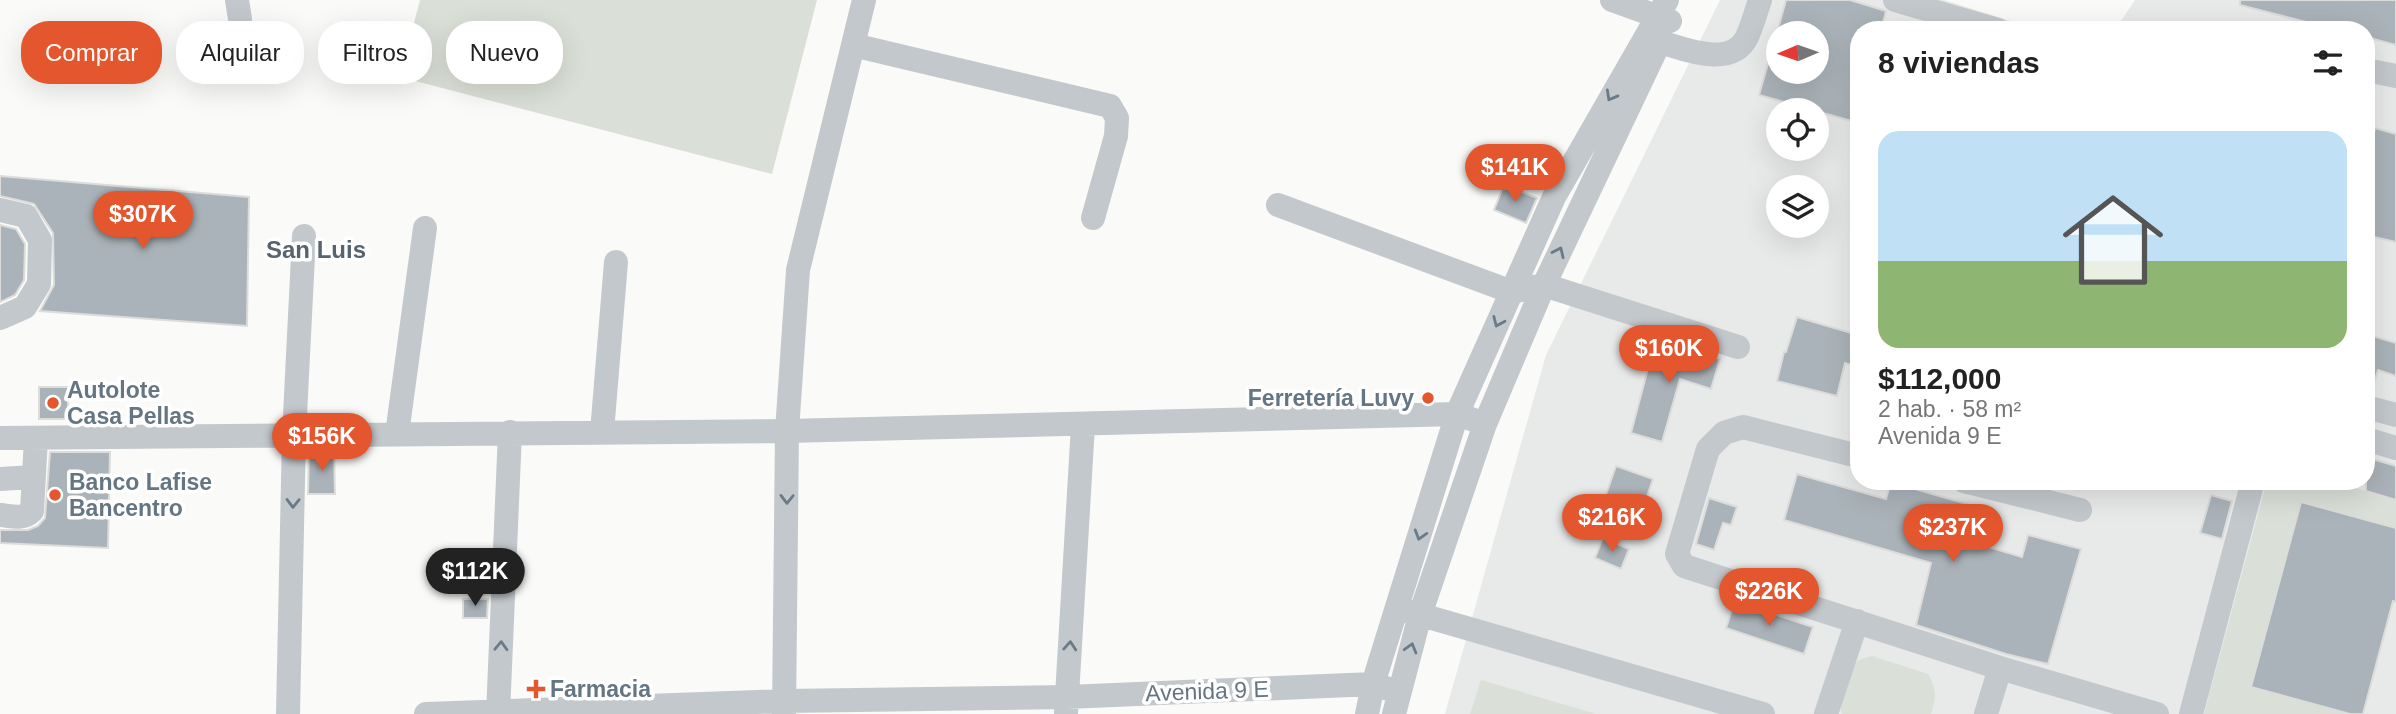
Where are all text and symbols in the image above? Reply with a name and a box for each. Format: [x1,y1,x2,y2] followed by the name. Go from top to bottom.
[21,21,162,84] chip: Comprar
[176,21,304,84] chip: Alquilar
[318,21,432,84] chip: Filtros
[446,21,563,84] chip: Nuevo
[1766,21,1829,84] north arrow
[1766,21,1829,238] map controls
[2309,44,2347,82] icon: filters
[1878,46,2040,79] text: 8 viviendas
[1606,89,1619,102] one-way arrow
[1766,98,1829,161] button: locate
[1466,144,1564,204] pin: $141K
[1481,154,1549,180] text: $141K
[1766,175,1829,238] button: layers
[2050,177,2176,303] icon: home
[94,191,192,251] pin: $307K
[109,201,177,227] text: $307K
[266,236,366,263] district label: San Luis
[1551,247,1565,259] one-way arrow
[1492,314,1506,327] one-way arrow
[1620,326,1718,385] pin: $160K
[1635,335,1703,361] text: $160K
[1878,362,2001,395] text: $112,000
[67,377,195,429] place label: Autolote Casa Pellas
[1248,385,1414,411] place label: Ferretería Luvy
[1420,390,1436,406] marker: Ferretería Luvy
[45,395,61,411] marker: Autolote Casa Pellas
[1878,396,2021,422] text: 2 hab. · 58 m²
[273,414,371,473] pin: $156K
[288,423,356,449] text: $156K
[1878,423,2002,449] text: Avenida 9 E
[69,469,212,521] place label: Banco Lafise Bancentro
[47,487,63,503] marker: Banco Lafise Bancentro
[779,494,795,505] one-way arrow
[1563,494,1661,554] pin: $216K
[285,498,300,509] one-way arrow
[1578,504,1646,530] text: $216K
[1904,504,2002,564] pin: $237K
[1919,514,1987,540] text: $237K
[1413,528,1428,540] one-way arrow
[426,548,524,608] pin: $112K
[442,558,508,584] text: $112K
[1720,568,1818,628] pin: $226K
[1735,578,1803,604] text: $226K
[493,640,508,651] one-way arrow
[1062,640,1077,651] one-way arrow
[1402,642,1417,654] one-way arrow
[550,676,651,702] place label: Farmacia
[1145,676,1269,706] street label: Avenida 9 E
[528,681,544,697] marker: Farmacia

